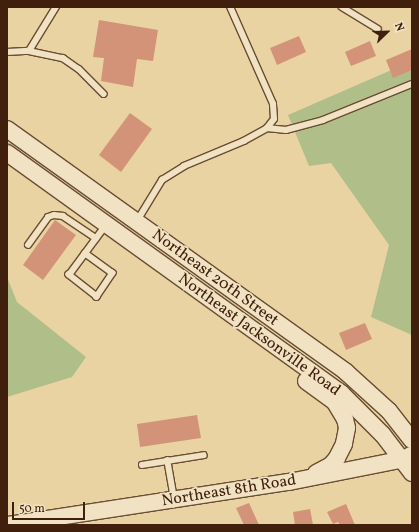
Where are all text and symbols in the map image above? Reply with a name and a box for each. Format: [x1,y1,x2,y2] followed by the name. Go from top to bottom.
[367,12,407,52] north arrow
[390,21,407,34] text: N
[148,226,282,330] street label: Northeast 20th Street
[174,270,344,400] street label: Northeast Jacksonville Road
[160,471,298,511] street label: Northeast 8th Road
[14,494,87,520] scale bar
[19,501,45,517] text: 50 m

